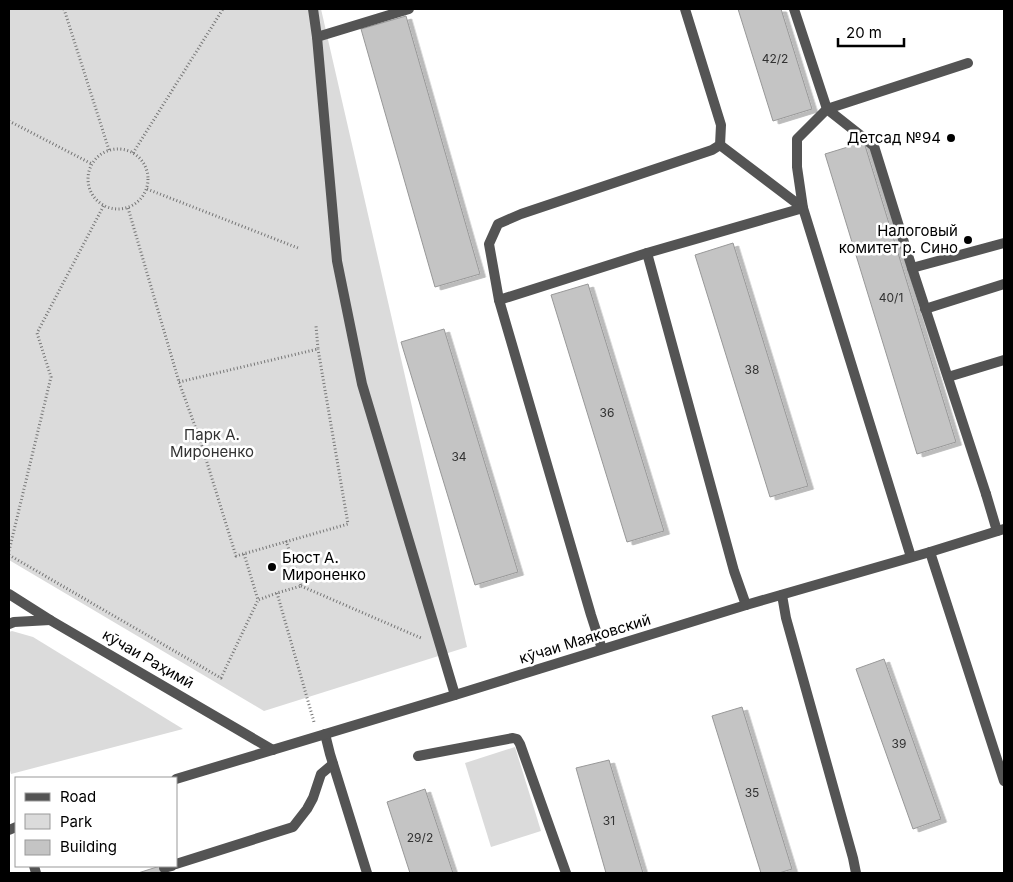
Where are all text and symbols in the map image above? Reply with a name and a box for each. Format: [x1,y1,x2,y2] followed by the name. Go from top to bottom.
[838,15,904,47] scale bar
[846,23,882,42] text: 20 m
[762,51,788,66] house number: 42/2
[847,128,941,147] place label: Детсад №94
[945,132,957,144] marker: Детсад №94
[839,221,958,257] place label: Налоговый комитет р. Сино
[962,234,974,246] marker: Налоговый комитет р. Сино
[879,290,903,305] house number: 40/1
[745,362,759,377] house number: 38
[600,405,614,420] house number: 36
[170,425,254,461] park label: Парк А. Мироненко
[451,449,467,464] house number: 34
[282,548,366,584] place label: Бюст А. Мироненко
[266,561,278,573] marker: Бюст А. Мироненко
[517,609,653,668] street label: кӯчаи Маяковский
[99,625,197,692] street label: кӯчаи Раҳимӣ
[892,736,906,751] house number: 39
[15,777,178,867] legend
[745,785,759,800] house number: 35
[60,787,96,806] text: Road
[60,812,93,831] text: Park
[603,813,615,828] house number: 31
[407,830,433,845] house number: 29/2
[60,837,117,856] text: Building

